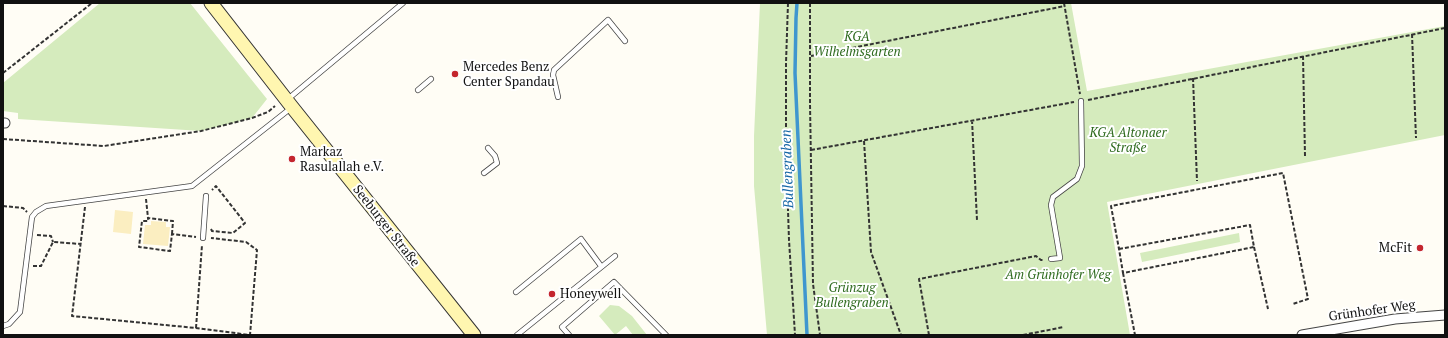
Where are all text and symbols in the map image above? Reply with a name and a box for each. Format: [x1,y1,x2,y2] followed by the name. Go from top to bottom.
[813,29,901,60] park label: KGA Wilhelmsgarten
[463,59,555,90] place label: Mercedes Benz Center Spandau
[450,69,460,79] marker: Mercedes Benz Center Spandau
[1090,125,1166,156] park label: KGA Altonaer Straße
[778,129,798,209] water label: Bullengraben
[300,144,384,175] place label: Markaz Rasulallah e.V.
[287,154,297,164] marker: Markaz Rasulallah e.V.
[349,182,423,270] street label: Seeburger Straße
[1379,240,1412,256] place label: McFit
[1415,243,1425,253] marker: McFit
[1005,267,1111,283] park label: Am Grünhofer Weg
[815,280,889,311] park label: Grünzug Bullengraben
[560,286,621,302] place label: Honeywell
[547,289,557,299] marker: Honeywell
[1328,297,1416,325] street label: Grünhofer Weg

